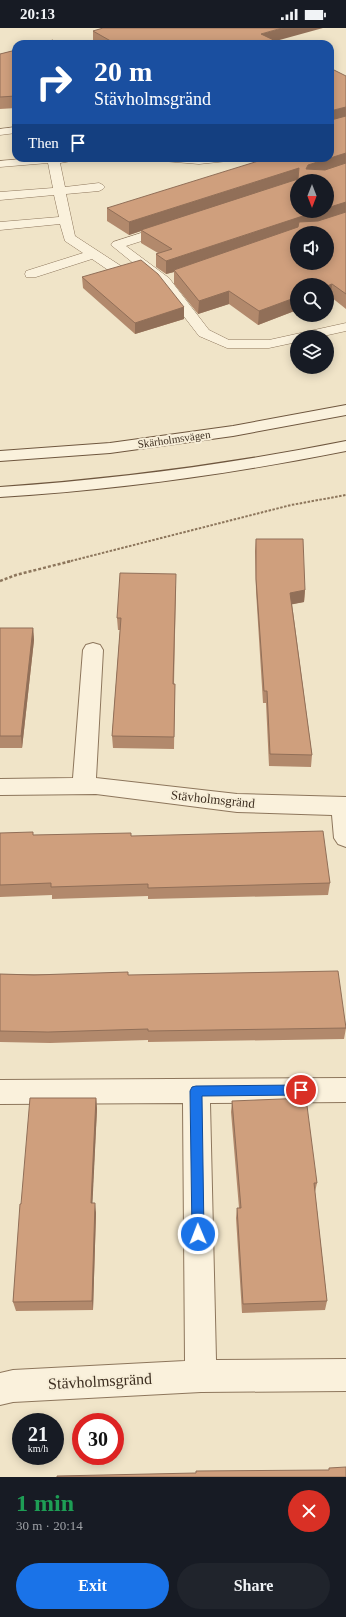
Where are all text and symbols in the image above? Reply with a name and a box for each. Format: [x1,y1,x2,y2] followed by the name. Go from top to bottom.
[20,6,55,22] text: 20:13
[28,56,80,108] icon: right
[94,56,152,87] text: 20 m
[94,89,211,109] text: Stävholmsgränd
[67,132,89,154] icon: arrive
[28,135,59,151] text: Then
[290,174,334,218] north arrow
[290,174,334,374] map controls
[290,226,334,270] button: sound
[290,278,334,322] button: search
[290,330,334,374] button: layers
[137,428,212,450] street label: Skärholmsvägen
[170,787,256,811] street label: Stävholmsgränd
[284,1073,318,1107] pin
[290,1079,312,1101] icon: arrive
[177,1213,219,1255] position arrow
[48,1370,152,1393] street label: Stävholmsgränd
[72,1413,124,1465] speed limit sign: 30
[28,1423,48,1445] text: 21
[28,1443,48,1454] text: km/h
[16,1490,74,1516] text: 1 min
[288,1490,330,1532] button: close
[16,1518,83,1533] text: 30 m · 20:14
[16,1563,169,1609] button: Exit
[177,1563,330,1609] button: Share

